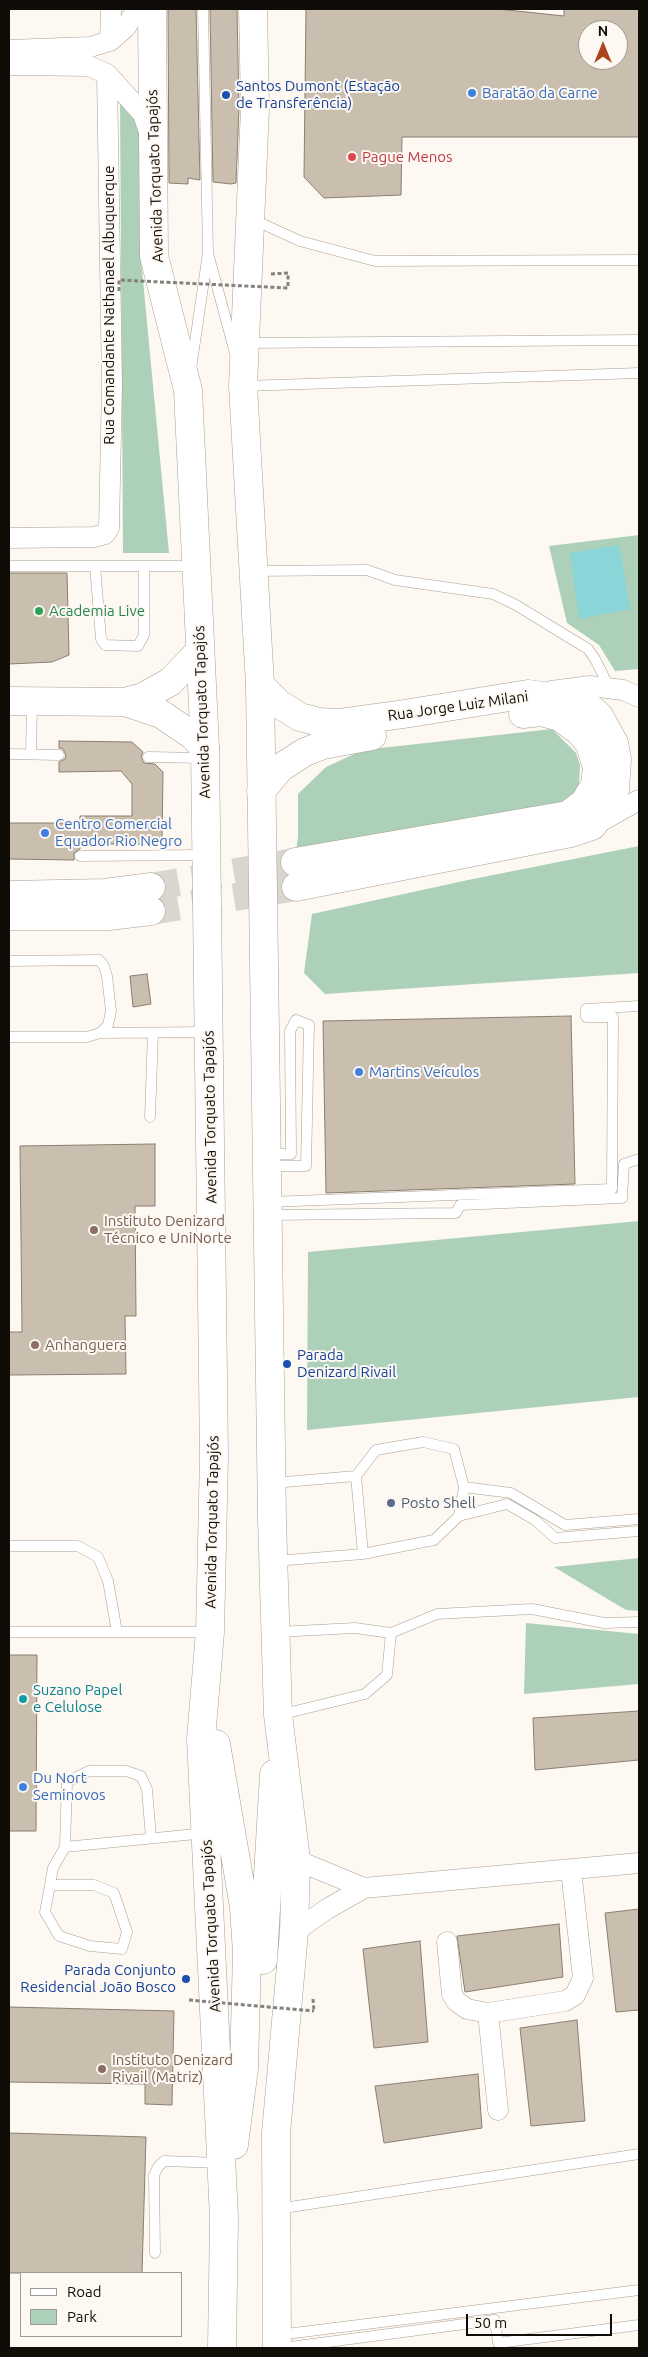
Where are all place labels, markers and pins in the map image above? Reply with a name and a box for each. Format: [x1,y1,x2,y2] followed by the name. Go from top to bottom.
[236,77,400,112] place label: Santos Dumont (Estação de Transferência)
[482,84,598,102] place label: Baratão da Carne
[466,87,478,99] marker: Baratão da Carne
[220,89,232,101] marker: Santos Dumont (Estação de Transferência)
[362,148,453,166] place label: Pague Menos
[346,151,358,163] marker: Pague Menos
[49,602,145,620] place label: Academia Live
[33,605,45,617] marker: Academia Live
[55,815,182,850] place label: Centro Comercial Equador Rio Negro
[39,827,51,839] marker: Centro Comercial Equador Rio Negro
[369,1063,479,1081] place label: Martins Veículos
[353,1066,365,1078] marker: Martins Veículos
[104,1212,232,1247] place label: Instituto Denizard Técnico e UniNorte
[88,1224,100,1236] marker: Instituto Denizard Técnico e UniNorte
[45,1336,127,1354] place label: Anhanguera
[29,1339,41,1351] marker: Anhanguera
[297,1346,396,1381] place label: Parada Denizard Rivail
[281,1358,293,1370] marker: Parada Denizard Rivail
[401,1494,476,1512] place label: Posto Shell
[385,1497,397,1509] marker: Posto Shell
[33,1681,122,1716] place label: Suzano Papel e Celulose
[17,1693,29,1705] marker: Suzano Papel e Celulose
[33,1769,106,1804] place label: Du Nort Seminovos
[17,1781,29,1793] marker: Du Nort Seminovos
[20,1961,176,1996] place label: Parada Conjunto Residencial João Bosco
[180,1973,192,1985] marker: Parada Conjunto Residencial João Bosco
[112,2051,233,2086] place label: Instituto Denizard Rivail (Matriz)
[96,2063,108,2075] marker: Instituto Denizard Rivail (Matriz)

